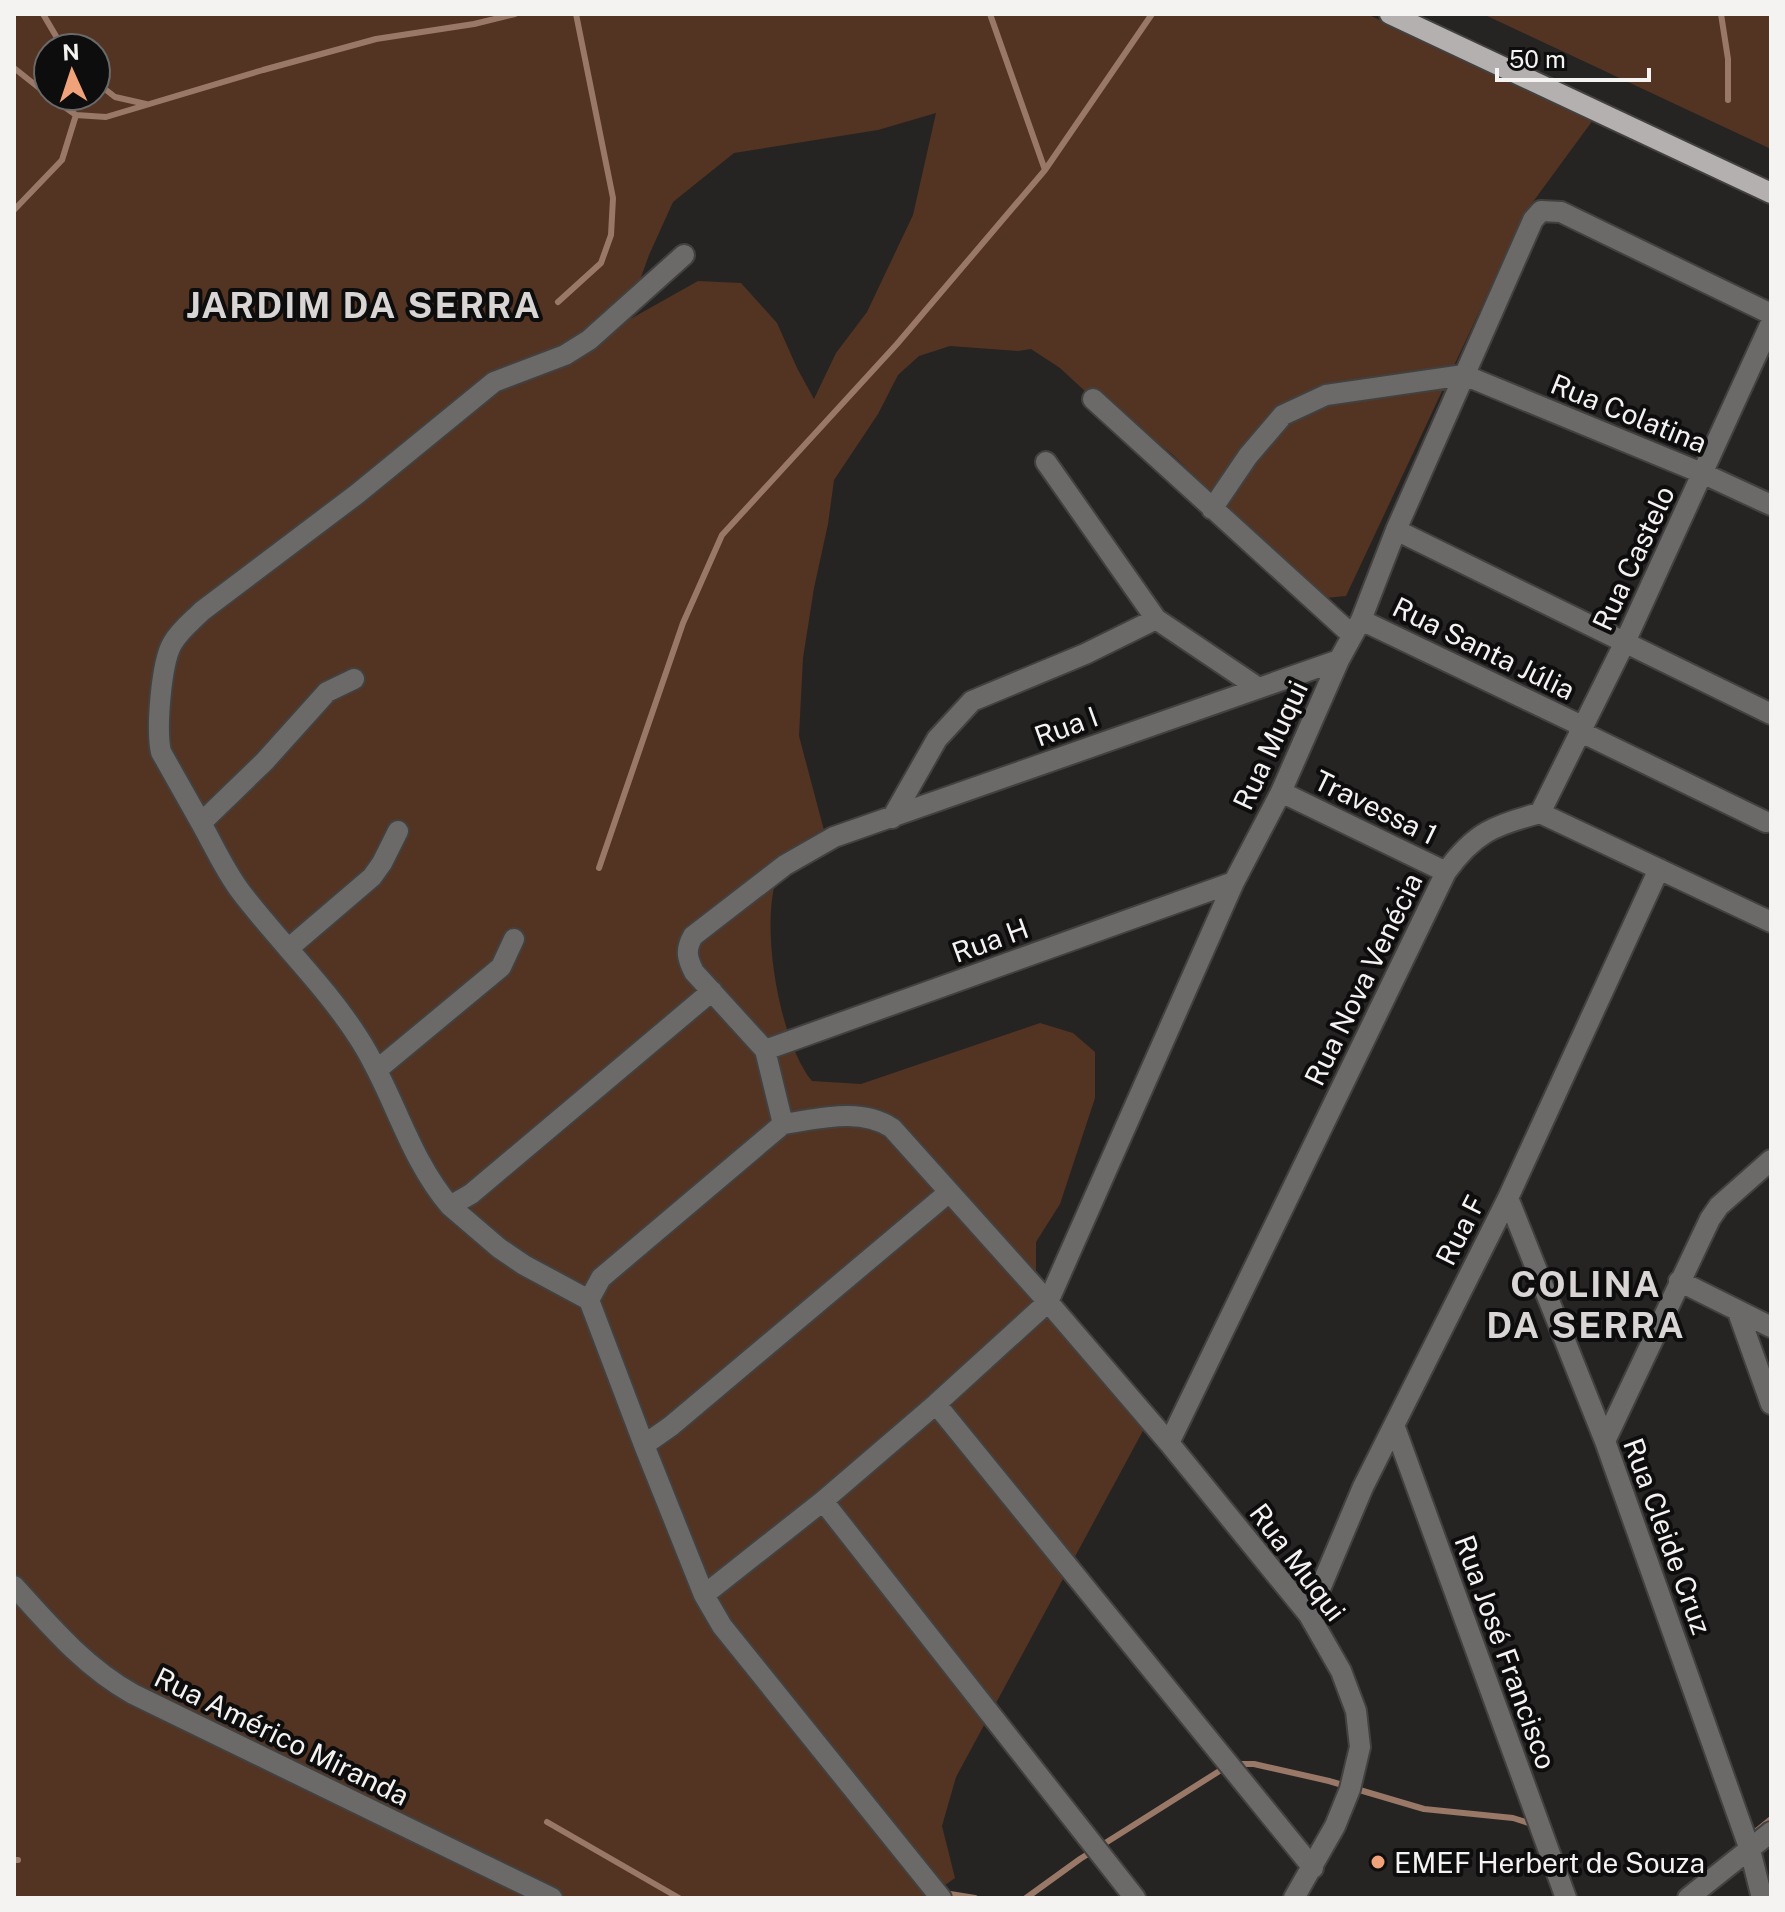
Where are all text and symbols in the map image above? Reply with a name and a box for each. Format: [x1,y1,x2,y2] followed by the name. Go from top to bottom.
[32,32,112,112] north arrow
[1497,32,1649,82] scale bar
[62,39,80,65] text: N
[1509,45,1566,73] text: 50 m
[186,284,542,326] district label: JARDIM DA SERRA
[1546,367,1712,459] street label: Rua Colatina
[1585,481,1681,635] street label: Rua Castelo
[1388,590,1580,706] street label: Rua Santa Júlia
[1226,675,1314,815] street label: Rua Muqui
[1030,699,1102,753] street label: Rua I
[1309,763,1443,851] street label: Travessa 1
[1297,867,1429,1091] street label: Rua Nova Venécia
[947,911,1033,969] street label: Rua H
[1429,1190,1491,1270] street label: Rua F
[1486,1263,1686,1346] district label: COLINA DA SERRA
[1617,1433,1719,1639] street label: Rua Cleide Cruz
[1243,1497,1353,1627] street label: Rua Muqui
[1448,1531,1564,1773] street label: Rua José Francisco
[149,1660,415,1812] street label: Rua Américo Miranda
[1394,1846,1705,1879] place label: EMEF Herbert de Souza
[1369,1853,1387,1871] marker: EMEF Herbert de Souza

